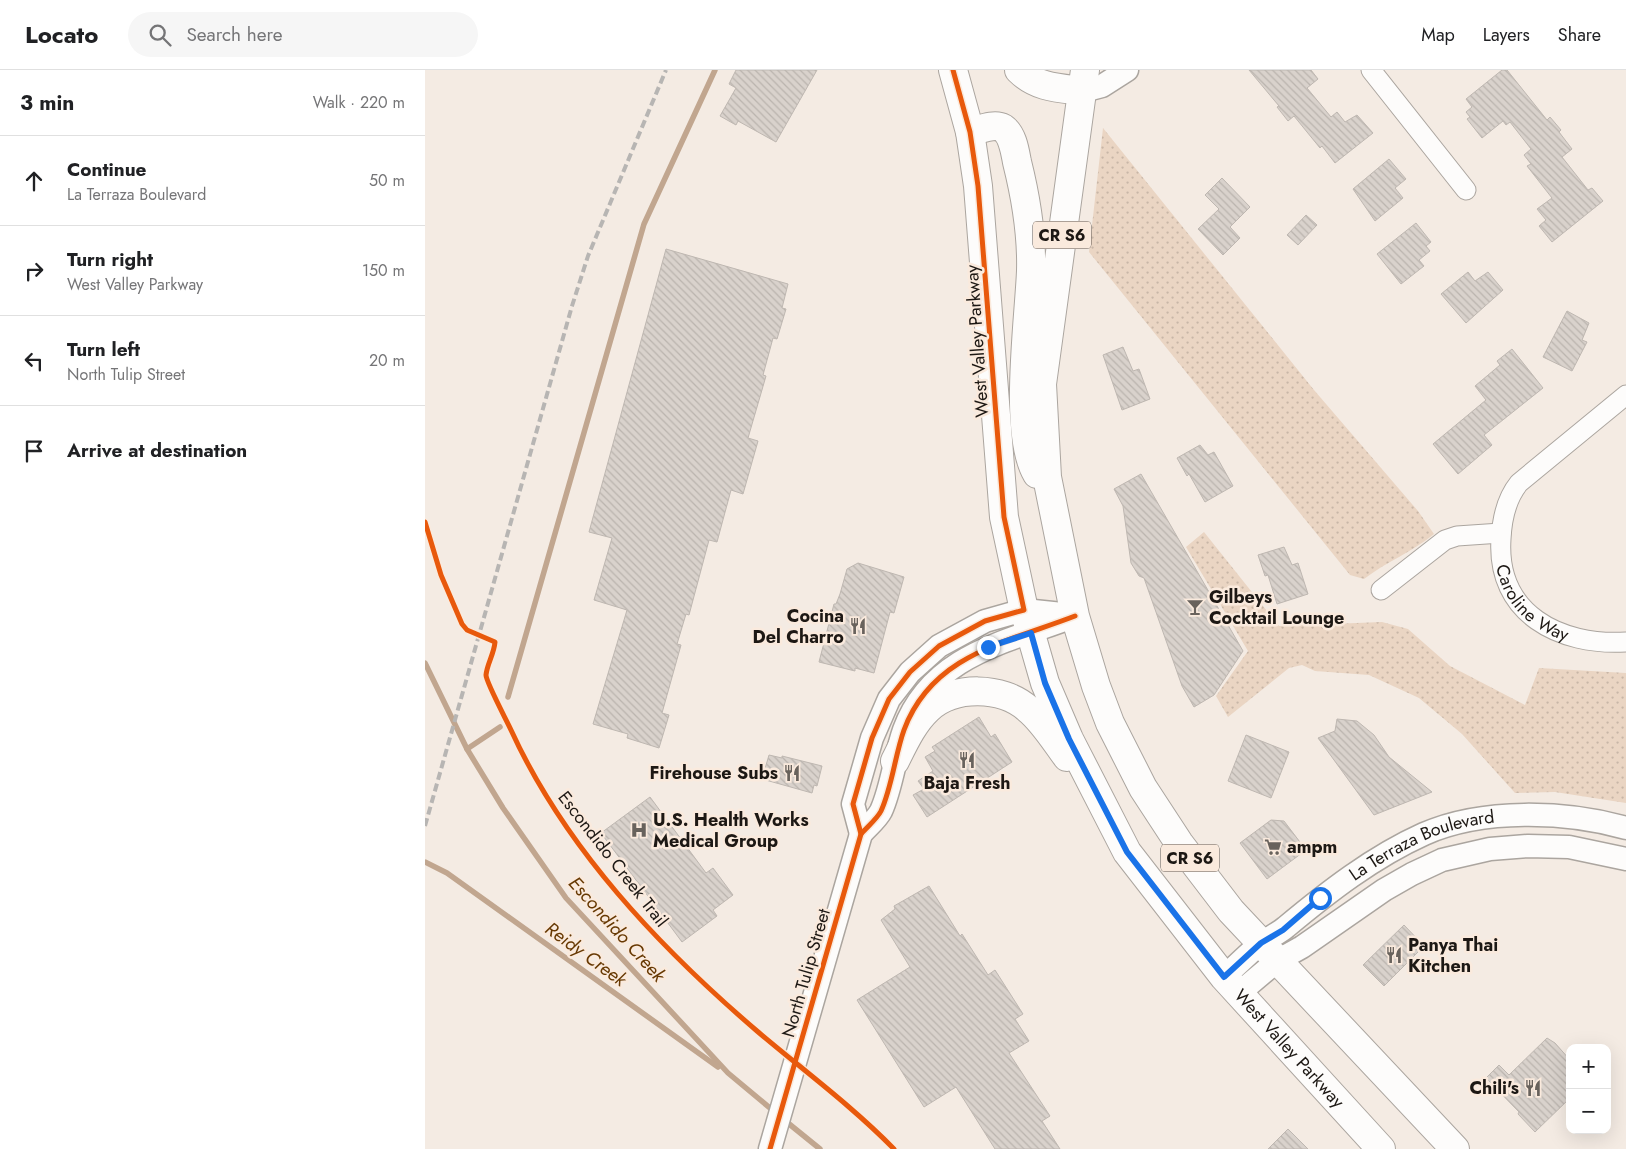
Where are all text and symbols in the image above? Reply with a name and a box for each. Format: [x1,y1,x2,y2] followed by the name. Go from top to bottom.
[128,12,478,57] search box
[25,17,98,52] text: Locato
[146,21,174,49] icon: search
[186,21,283,48] text: Search here
[1421,22,1455,48] text: Map
[1483,22,1530,48] text: Layers
[1558,22,1601,48] text: Share
[20,88,74,118] text: 3 min
[313,91,405,114] text: Walk · 220 m
[67,156,146,183] text: Continue
[20,167,48,195] icon: ahead
[369,169,405,192] text: 50 m
[67,183,206,206] text: La Terraza Boulevard
[1033,222,1091,248] road number: CR S6
[67,246,153,273] text: Turn right
[20,257,48,285] icon: right
[362,259,405,282] text: 150 m
[959,264,995,418] street label: West Valley Parkway
[67,273,203,296] text: West Valley Parkway
[67,336,140,363] text: Turn left
[20,347,48,375] icon: left
[369,349,405,372] text: 20 m
[67,363,185,386] text: North Tulip Street
[20,437,48,465] icon: arrive
[67,437,247,464] text: Arrive at destination
[1489,562,1572,648] street label: Caroline Way
[1209,584,1344,631] place label: Gilbeys Cocktail Lounge
[1185,597,1205,617] bar icon: Gilbeys Cocktail Lounge
[753,603,844,650] place label: Cocina Del Charro
[848,616,868,636] restaurant icon: Cocina Del Charro
[977,636,1000,659] route end
[957,750,977,770] restaurant icon: Baja Fresh
[650,760,778,786] place label: Firehouse Subs
[782,763,802,783] restaurant icon: Firehouse Subs
[923,770,1011,796] place label: Baja Fresh
[553,787,673,931] street label: Escondido Creek Trail
[1344,804,1496,887] street label: La Terraza Boulevard
[653,807,809,854] place label: U.S. Health Works Medical Group
[629,820,649,840] hospital icon: U.S. Health Works Medical Group
[1287,834,1337,860] place label: ampm
[1263,837,1283,857] supermarket icon: ampm
[1161,844,1219,871] road number: CR S6
[564,872,670,986] water label: Escondido Creek
[1309,887,1332,910] route start
[775,905,837,1040] street label: North Tulip Street
[540,915,633,993] water label: Reidy Creek
[1408,932,1498,979] place label: Panya Thai Kitchen
[1384,945,1404,965] restaurant icon: Panya Thai Kitchen
[1228,983,1351,1114] street label: West Valley Parkway
[1566,1044,1611,1134] map controls
[1566,1044,1611,1089] button: +
[1469,1075,1519,1101] place label: Chili's
[1523,1078,1543,1098] restaurant icon: Chili's
[1566,1089,1611,1134] button: −

